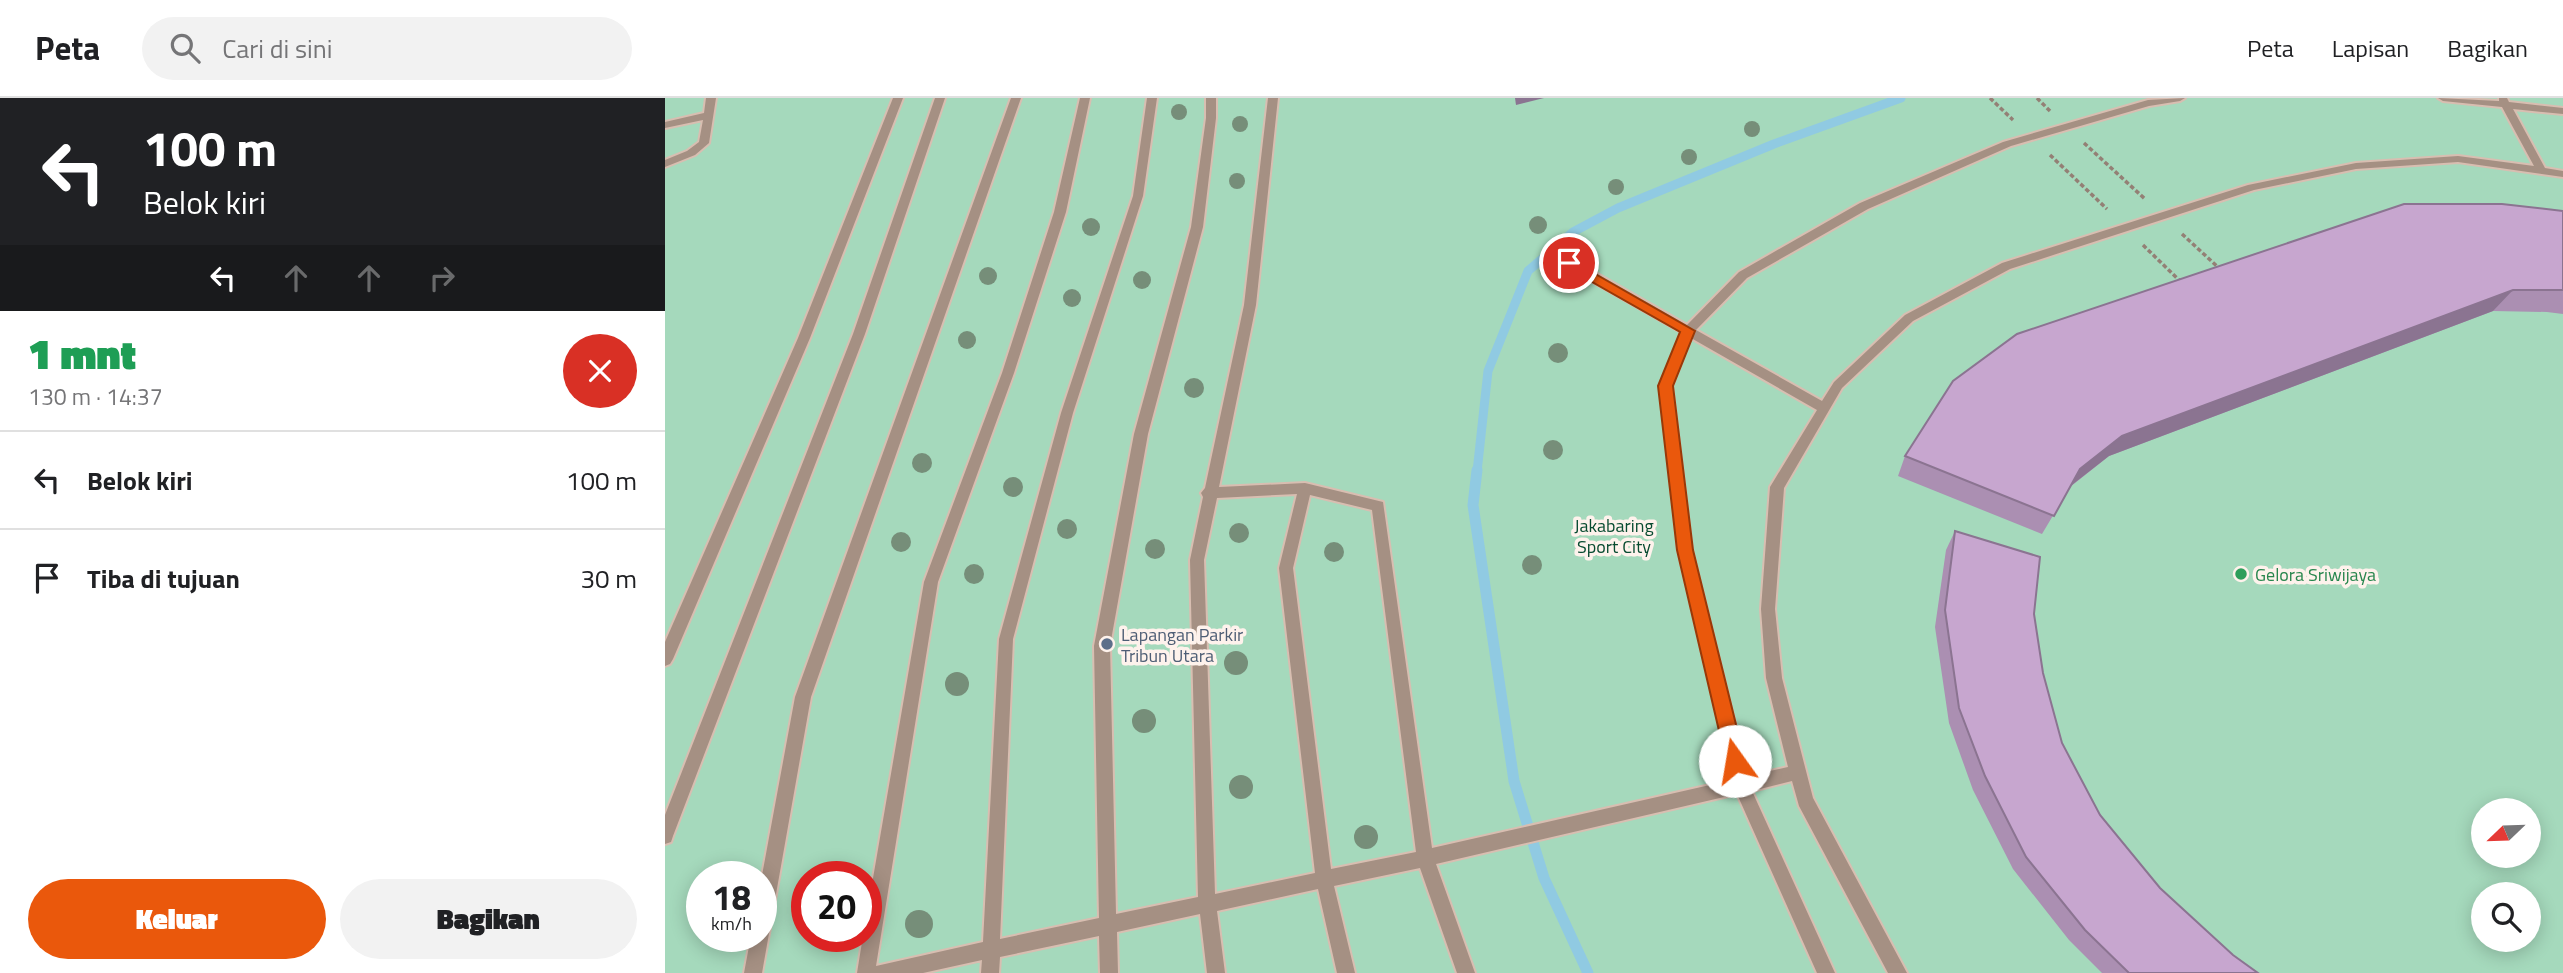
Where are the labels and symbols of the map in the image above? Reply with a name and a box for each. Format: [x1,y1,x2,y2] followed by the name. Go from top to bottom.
[1539,233,1599,293] pin
[1574,512,1654,560] park label: Jakabaring Sport City
[2255,561,2376,588] place label: Gelora Sriwijaya
[2233,566,2249,582] marker: Gelora Sriwijaya
[1121,621,1243,669] place label: Lapangan Parkir Tribun Utara
[1099,636,1115,652] marker: Lapangan Parkir Tribun Utara
[1698,724,1772,798] position arrow
[2471,798,2541,868] north arrow
[791,861,882,952] speed limit sign: 20

